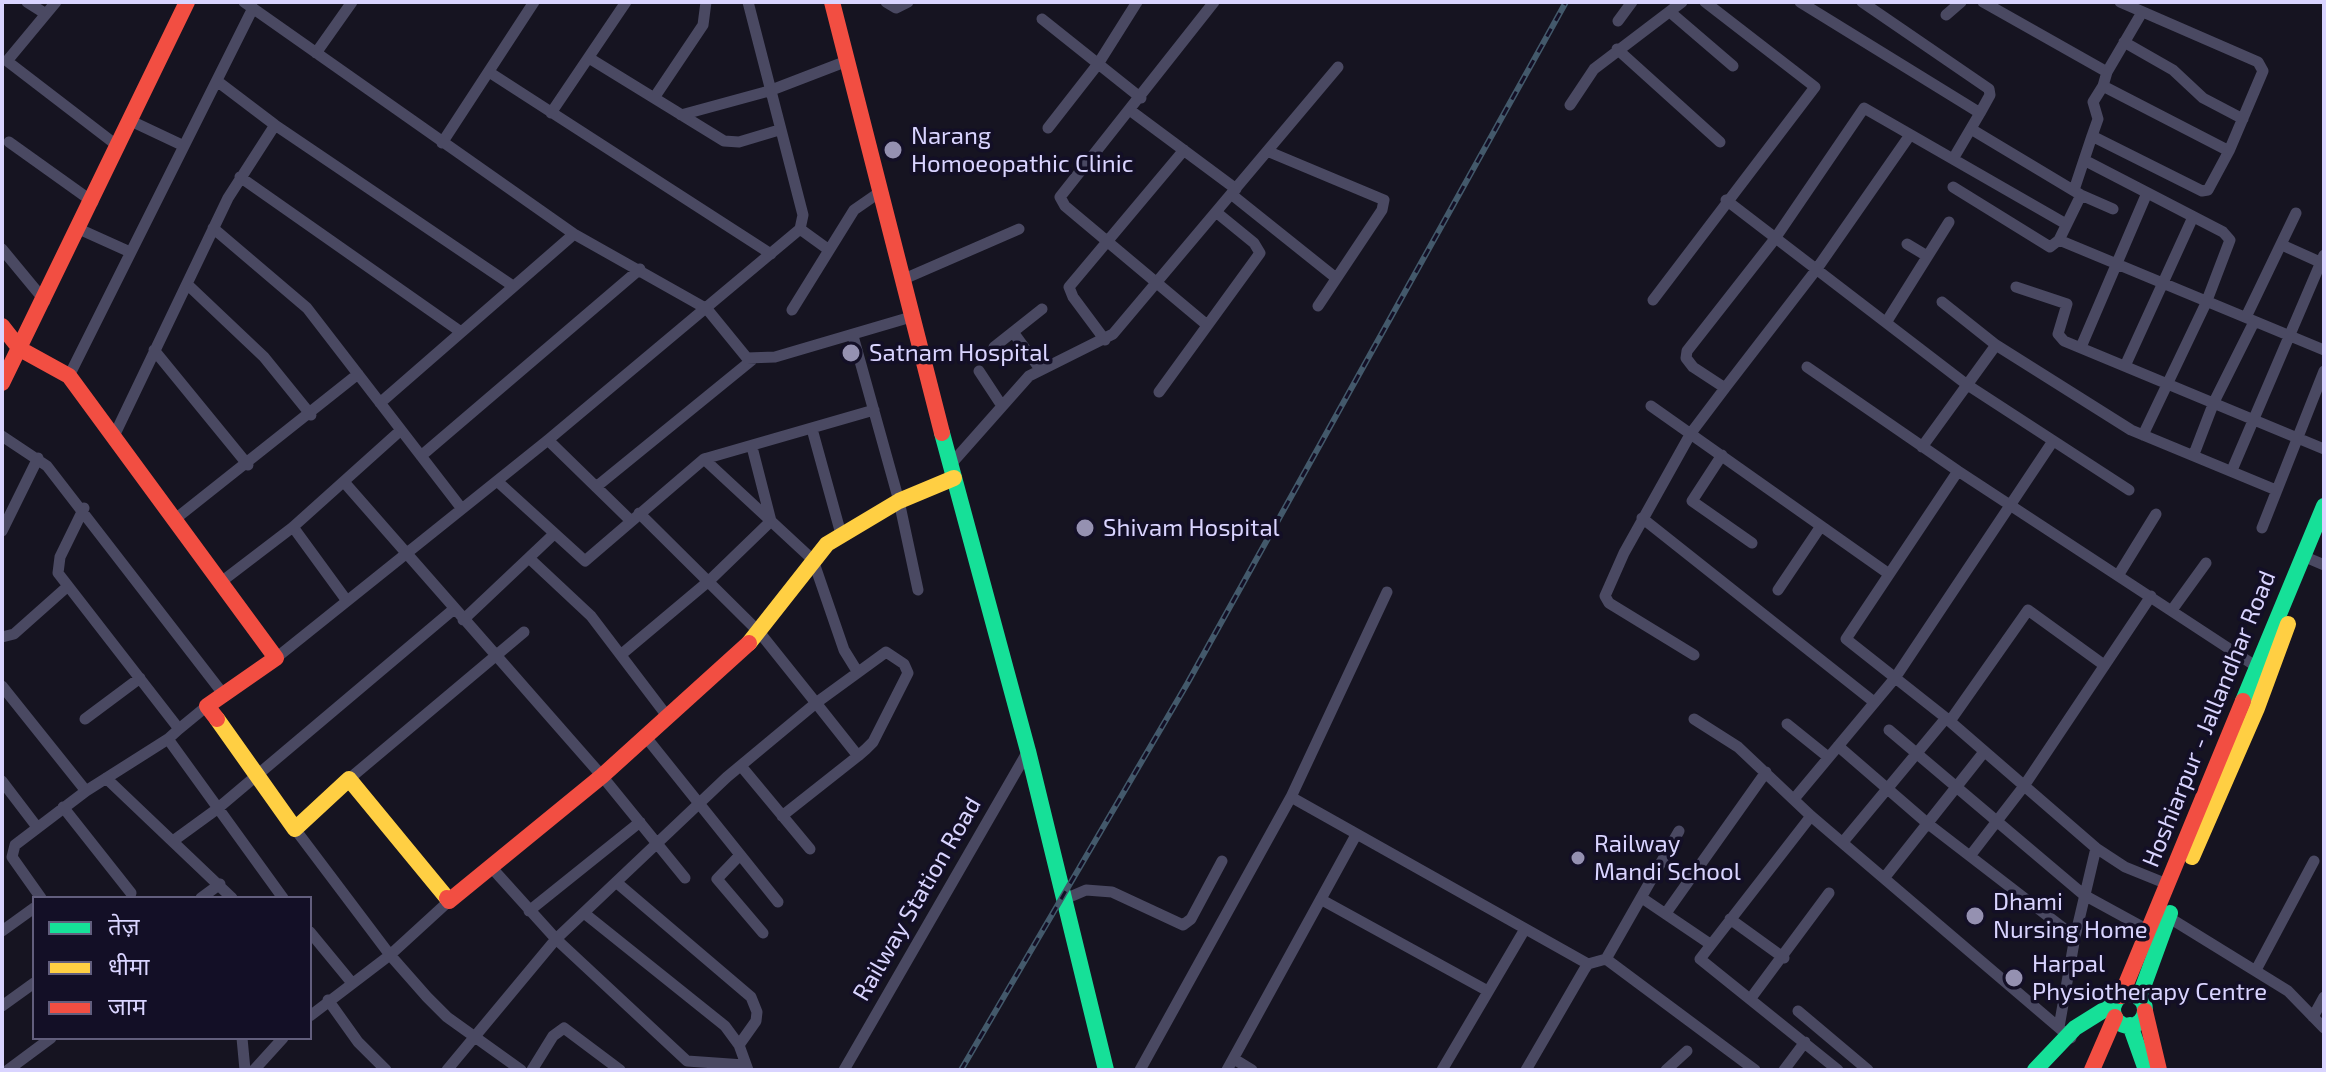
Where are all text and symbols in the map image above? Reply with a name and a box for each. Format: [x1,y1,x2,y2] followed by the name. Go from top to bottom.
[911,122,1133,178] place label: Narang Homoeopathic Clinic
[882,139,904,161] marker: Narang Homoeopathic Clinic
[869,339,1049,367] place label: Satnam Hospital
[840,342,862,364] marker: Satnam Hospital
[1103,514,1280,542] place label: Shivam Hospital
[1074,517,1096,539] marker: Shivam Hospital
[2136,567,2282,871] street label: Hoshiarpur - Jallandhar Road
[847,792,987,1006] street label: Railway Station Road
[1594,830,1741,886] place label: Railway Mandi School
[1569,849,1587,867] marker: Railway Mandi School
[1993,888,2148,944] place label: Dhami Nursing Home
[32,896,312,1040] legend
[1964,905,1986,927] marker: Dhami Nursing Home
[108,911,140,940] text: तेज़
[2032,950,2267,1006] place label: Harpal Physiotherapy Centre
[108,951,150,980] text: धीमा
[2003,967,2025,989] marker: Harpal Physiotherapy Centre
[108,991,146,1020] text: जाम

